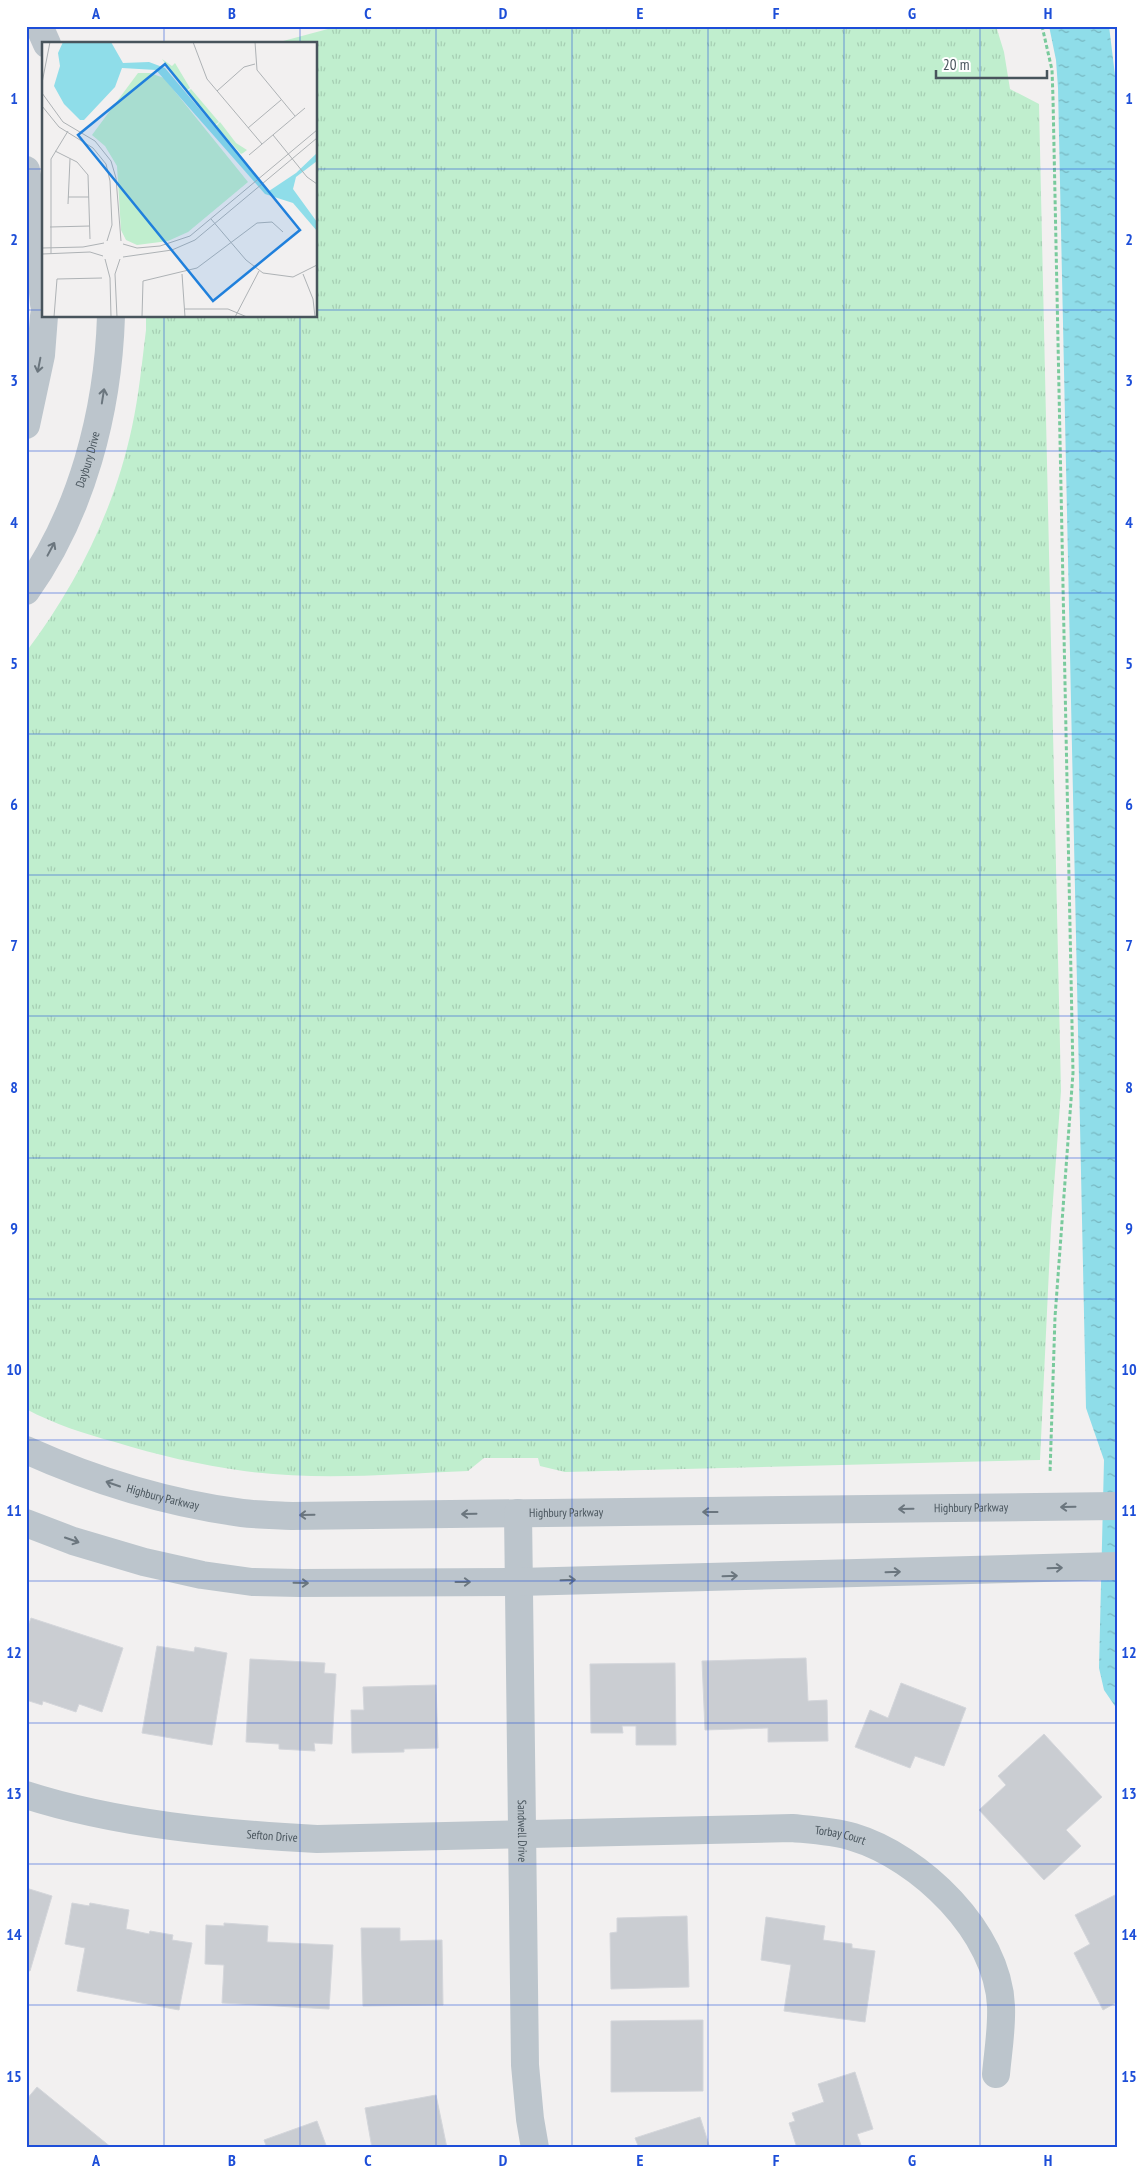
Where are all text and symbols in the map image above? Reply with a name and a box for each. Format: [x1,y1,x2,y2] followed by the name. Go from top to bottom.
[91,3,101,23] text: A
[228,3,236,23] text: B
[364,3,372,23] text: C
[499,3,508,23] text: D
[637,3,644,23] text: E
[773,3,780,23] text: F
[908,3,916,23] text: G
[1044,3,1052,23] text: H
[42,42,318,318] inset map
[936,48,1047,80] scale bar
[943,55,969,74] text: 20 m
[10,88,18,108] text: 1
[1125,88,1133,108] text: 1
[10,229,18,249] text: 2
[1125,229,1133,249] text: 2
[34,356,44,372] one-way arrow
[10,370,18,390] text: 3
[1125,370,1133,390] text: 3
[99,388,109,404] one-way arrow
[72,430,103,490] street label: Daybury Drive
[10,512,18,532] text: 4
[1125,512,1133,532] text: 4
[47,542,56,557] one-way arrow
[10,653,18,673] text: 5
[1125,653,1133,673] text: 5
[10,794,18,814] text: 6
[1125,794,1133,814] text: 6
[10,935,18,955] text: 7
[1125,935,1133,955] text: 7
[10,1077,18,1097] text: 8
[1125,1077,1133,1097] text: 8
[10,1218,18,1238] text: 9
[1125,1218,1133,1238] text: 9
[6,1359,22,1379] text: 10
[1121,1359,1137,1379] text: 10
[106,1479,121,1488] one-way arrow
[125,1480,201,1513] street label: Highbury Parkway
[934,1499,1009,1515] street label: Highbury Parkway
[6,1500,22,1520] text: 11
[1121,1500,1137,1520] text: 11
[1060,1502,1076,1512] one-way arrow
[529,1504,604,1520] street label: Highbury Parkway
[898,1504,914,1514] one-way arrow
[702,1507,718,1517] one-way arrow
[462,1509,478,1519] one-way arrow
[299,1511,315,1520] one-way arrow
[64,1536,80,1546] one-way arrow
[1047,1563,1063,1572] one-way arrow
[884,1567,900,1577] one-way arrow
[722,1571,738,1581] one-way arrow
[559,1576,575,1585] one-way arrow
[455,1577,471,1587] one-way arrow
[292,1578,309,1588] one-way arrow
[6,1642,22,1662] text: 12
[1121,1642,1137,1662] text: 12
[6,1783,22,1803] text: 13
[1121,1783,1137,1803] text: 13
[515,1800,530,1862] street label: Sandwell Drive
[814,1822,869,1848] street label: Torbay Court
[246,1826,298,1845] street label: Sefton Drive
[6,1924,22,1944] text: 14
[1121,1924,1137,1944] text: 14
[6,2066,22,2086] text: 15
[1121,2066,1137,2086] text: 15
[91,2150,101,2170] text: A
[228,2150,236,2170] text: B
[364,2150,372,2170] text: C
[499,2150,508,2170] text: D
[637,2150,644,2170] text: E
[773,2150,780,2170] text: F
[908,2150,916,2170] text: G
[1044,2150,1052,2170] text: H

